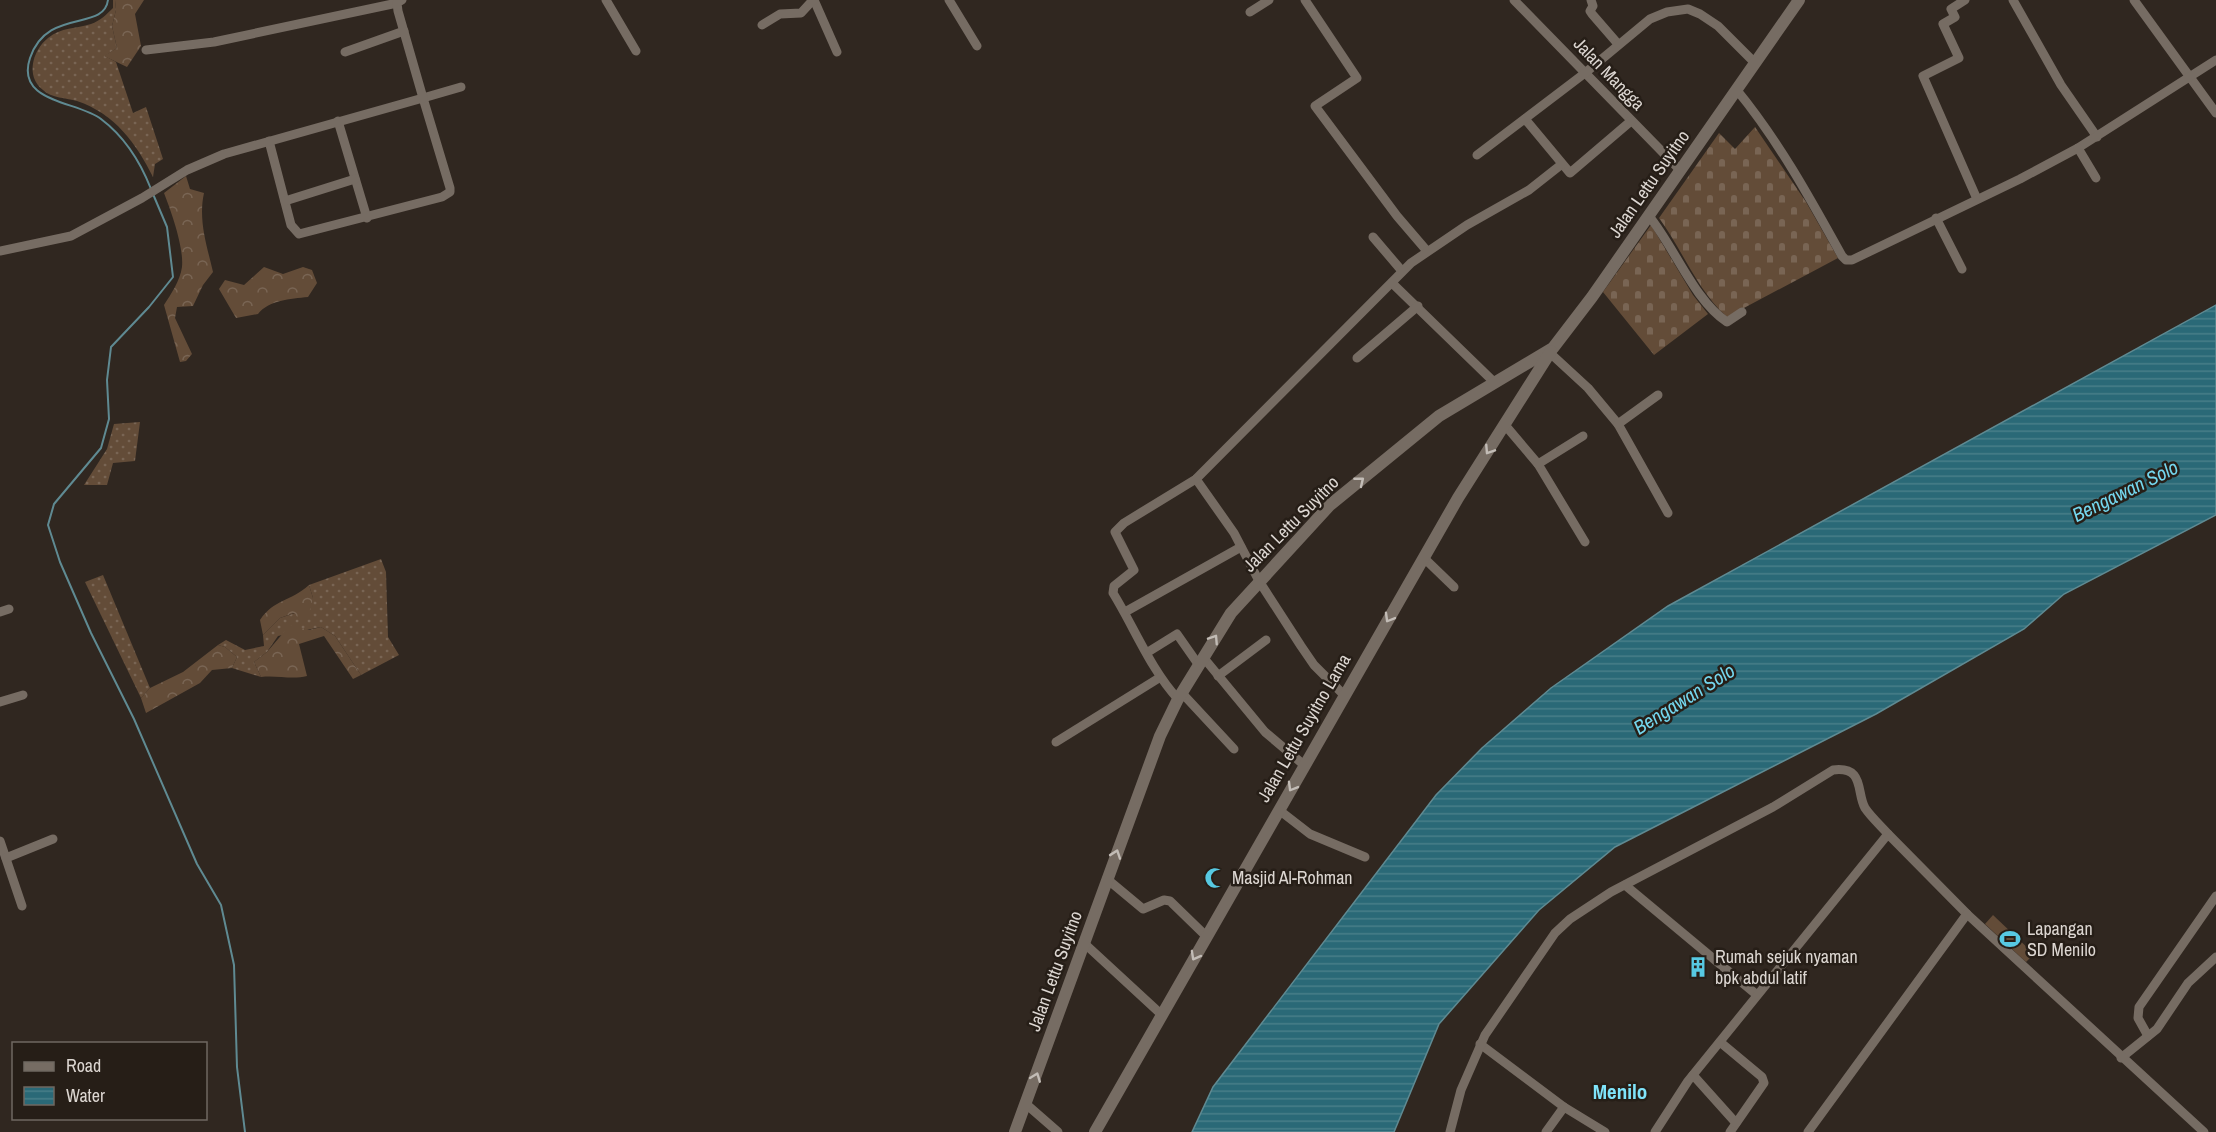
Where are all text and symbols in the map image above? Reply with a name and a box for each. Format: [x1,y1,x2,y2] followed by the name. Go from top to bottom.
[1568,32,1651,116] street label: Jalan Mangga
[1602,125,1695,243] street label: Jalan Lettu Suyitno
[1485,444,1496,455] one-way arrow
[2067,453,2182,528] water label: Bengawan Solo
[1237,470,1344,577] street label: Jalan Lettu Suyitno
[1353,477,1364,488] one-way arrow
[1385,612,1396,622] one-way arrow
[1207,635,1218,646] one-way arrow
[1251,649,1356,806] street label: Jalan Lettu Suyitno Lama
[1628,657,1740,740] water label: Bengawan Solo
[1287,781,1299,791] one-way arrow
[1108,849,1121,860] one-way arrow
[1232,865,1353,890] place label: Masjid Al-Rohman
[1203,866,1227,890] mosque icon: Masjid Al-Rohman
[1021,907,1088,1034] street label: Jalan Lettu Suyitno
[2027,916,2096,962] place label: Lapangan SD Menilo
[1998,927,2022,951] sports icon: Lapangan SD Menilo
[1715,944,1858,990] place label: Rumah sejuk nyaman bpk abdul latif
[1191,950,1202,960] one-way arrow
[1686,955,1710,979] building icon: Rumah sejuk nyaman bpk abdul latif
[12,1042,207,1120] legend
[66,1053,101,1078] text: Road
[1028,1072,1041,1083] one-way arrow
[1593,1077,1647,1106] district label: Menilo
[66,1083,105,1108] text: Water

